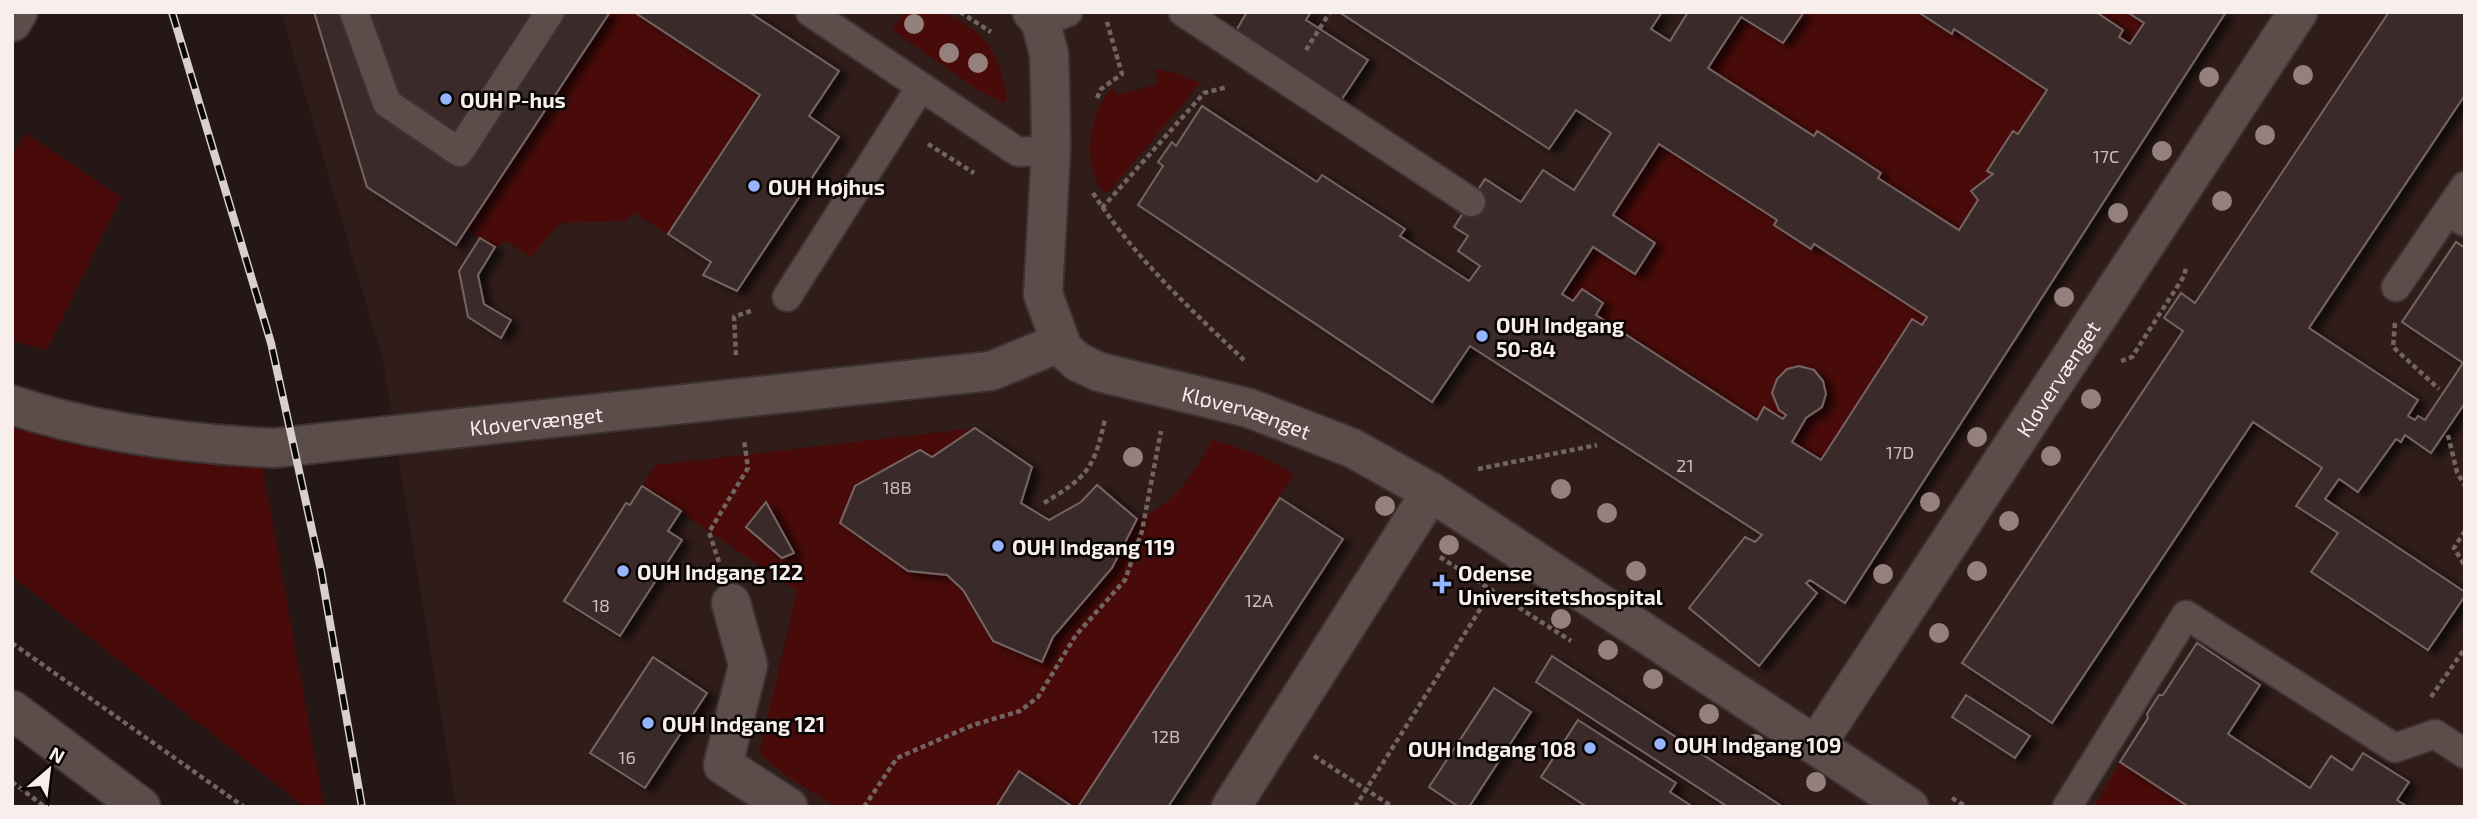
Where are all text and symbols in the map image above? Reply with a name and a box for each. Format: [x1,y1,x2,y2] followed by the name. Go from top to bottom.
[460,87,566,112] place label: OUH P-hus
[438,91,454,107] marker: OUH P-hus
[2093,145,2119,167] house number: 17C
[768,174,885,199] place label: OUH Højhus
[746,178,762,194] marker: OUH Højhus
[1496,312,1624,361] place label: OUH Indgang 50-84
[2010,315,2104,441] street label: Kløvervænget
[1474,328,1490,344] marker: OUH Indgang 50-84
[1180,380,1315,443] street label: Kløvervænget
[468,400,604,439] street label: Kløvervænget
[1886,441,1914,463] house number: 17D
[1676,454,1694,476] house number: 21
[882,476,912,498] house number: 18B
[1012,534,1175,559] place label: OUH Indgang 119
[990,538,1006,554] marker: OUH Indgang 119
[637,559,803,584] place label: OUH Indgang 122
[1458,560,1663,609] place label: Odense Universitetshospital
[615,563,631,579] marker: OUH Indgang 122
[1432,574,1452,594] marker: Odense Universitetshospital
[1245,589,1274,611] house number: 12A
[592,594,610,616] house number: 18
[662,711,825,736] place label: OUH Indgang 121
[640,715,656,731] marker: OUH Indgang 121
[1152,725,1180,747] house number: 12B
[1674,732,1841,757] place label: OUH Indgang 109
[14,735,84,805] north arrow
[1408,736,1576,761] place label: OUH Indgang 108
[1652,736,1668,752] marker: OUH Indgang 109
[1582,740,1598,756] marker: OUH Indgang 108
[46,741,69,768] text: N
[618,746,636,768] house number: 16

